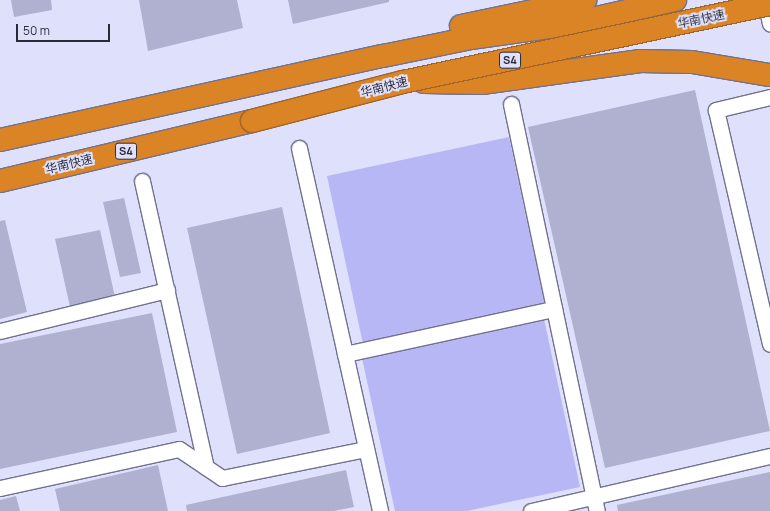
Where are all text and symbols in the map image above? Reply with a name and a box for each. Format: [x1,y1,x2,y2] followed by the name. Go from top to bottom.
[676,7,726,31] street label: 华南快速
[18,16,112,42] scale bar
[23,22,50,39] text: 50 m
[499,51,521,69] road number: S4
[359,74,409,100] street label: 华南快速
[115,142,137,160] road number: S4
[44,152,94,176] street label: 华南快速

